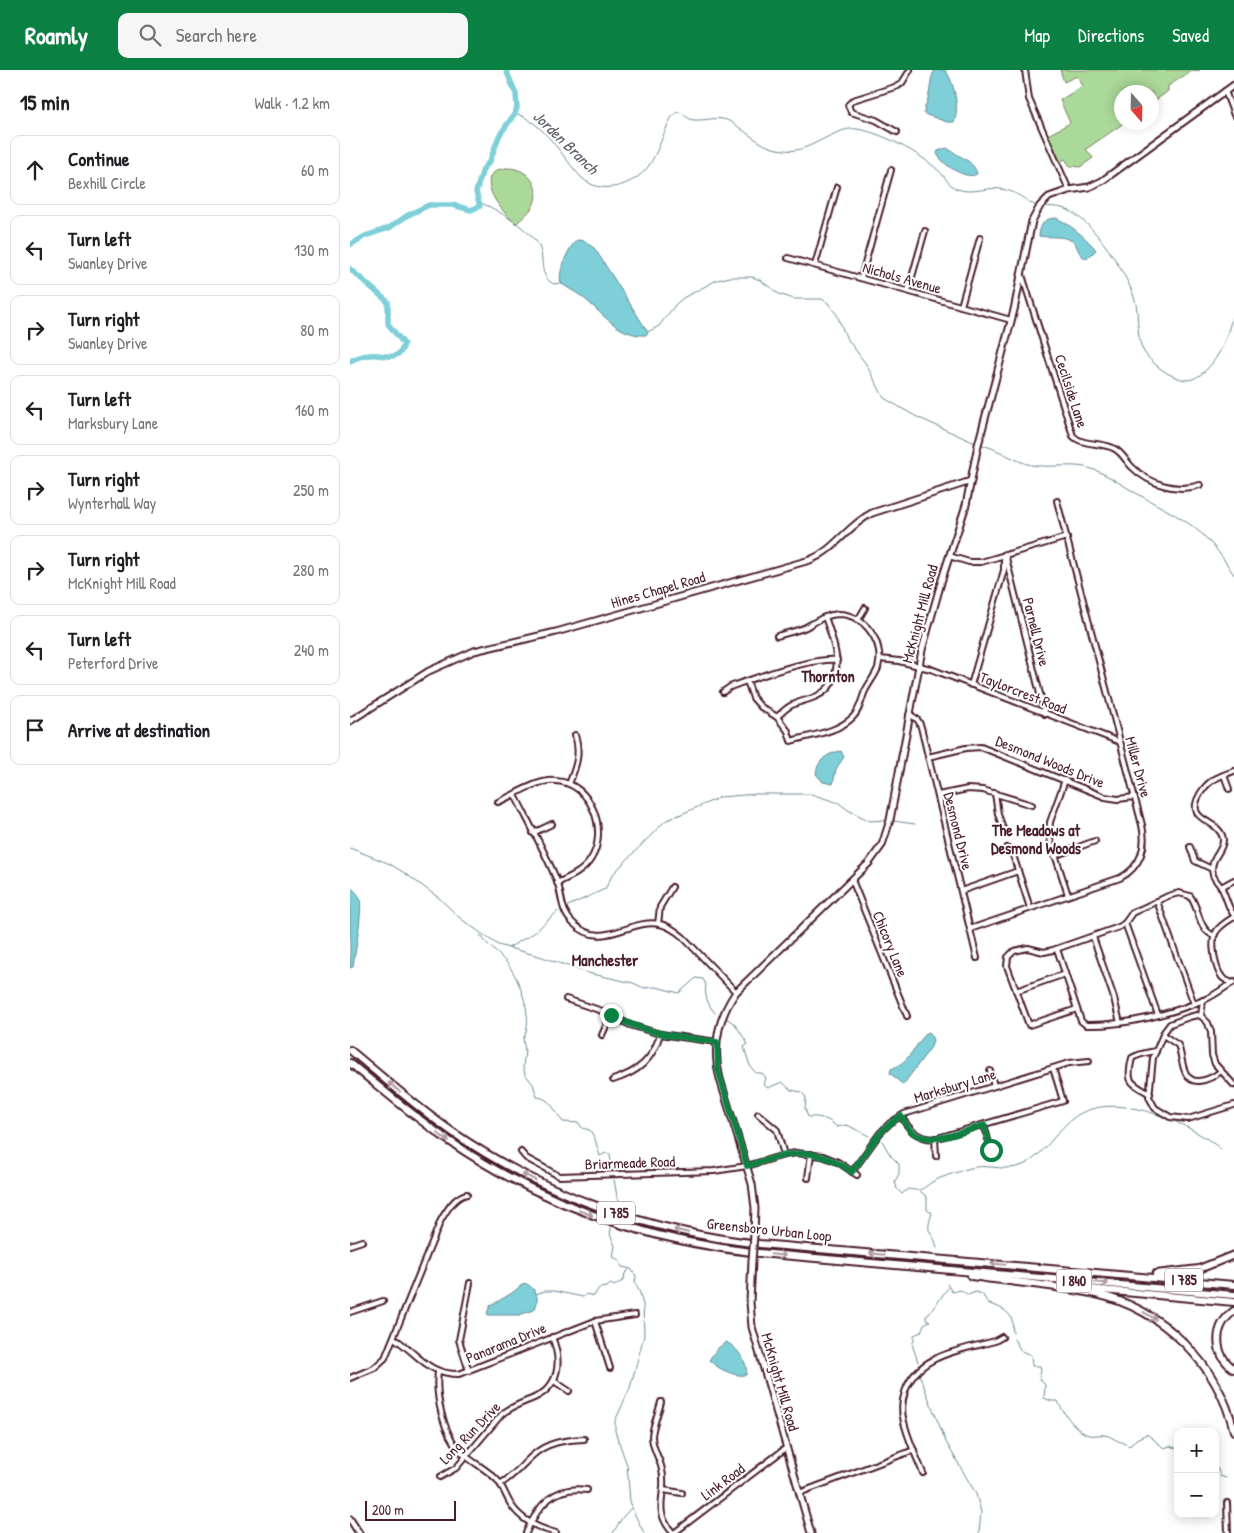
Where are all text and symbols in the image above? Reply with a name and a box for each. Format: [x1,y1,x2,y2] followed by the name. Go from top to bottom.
[118,13,468,58] search box
[25,19,88,51] text: Roamly
[136,21,164,49] icon: search
[176,22,257,48] text: Search here
[1025,23,1050,48] text: Map
[1078,23,1144,48] text: Directions
[1172,23,1209,48] text: Saved
[1114,85,1159,130] north arrow
[20,88,70,117] text: 15 min
[254,92,330,114] text: Walk · 1.2 km
[529,105,604,180] water label: Jorden Branch
[68,146,129,172] text: Continue
[21,156,49,184] icon: ahead
[301,159,329,181] text: 60 m
[68,172,146,194] text: Bexhill Circle
[68,226,131,252] text: Turn left
[21,236,49,264] icon: left
[294,239,329,261] text: 130 m
[68,252,147,274] text: Swanley Drive
[860,256,944,299] street label: Nichols Avenue
[68,306,139,332] text: Turn right
[21,316,49,344] icon: right
[300,319,329,341] text: 80 m
[68,332,147,354] text: Swanley Drive
[1050,351,1093,430] street label: Cecilside Lane
[68,386,131,412] text: Turn left
[21,396,49,424] icon: left
[295,399,329,421] text: 160 m
[68,412,158,434] text: Marksbury Lane
[68,466,139,492] text: Turn right
[21,476,49,504] icon: right
[293,479,329,501] text: 250 m
[68,492,156,514] text: Wynterhall Way
[68,546,139,572] text: Turn right
[21,556,49,584] icon: right
[293,559,329,581] text: 280 m
[896,562,943,665] street label: McKnight Mill Road
[608,566,708,613] street label: Hines Chapel Road
[68,572,176,594] text: McKnight Mill Road
[1018,595,1055,668] street label: Parnell Drive
[68,626,131,652] text: Turn left
[21,636,49,664] icon: left
[294,639,329,661] text: 240 m
[68,652,158,674] text: Peterford Drive
[800,665,855,687] district label: Thornton
[977,666,1070,719] street label: Taylorcrest Road
[21,716,49,744] icon: arrive
[68,717,210,743] text: Arrive at destination
[993,730,1108,793] street label: Desmond Woods Drive
[1120,734,1157,800] street label: Miller Drive
[939,790,978,872] street label: Desmond Drive
[991,819,1082,859] district label: The Meadows at Desmond Woods
[868,908,913,980] street label: Chicory Lane
[572,949,639,971] district label: Manchester
[600,1004,623,1027] route end
[911,1063,998,1108] street label: Marksbury Lane
[388,1081,401,1092] one-way arrow
[436,1132,450,1142] one-way arrow
[980,1139,1003,1162] route start
[584,1150,676,1175] street label: Briarmeade Road
[521,1172,536,1182] one-way arrow
[597,1202,635,1224] road number: I 785
[578,1209,593,1218] one-way arrow
[706,1213,833,1247] street label: Greensboro Urban Loop
[674,1226,690,1235] one-way arrow
[870,1249,886,1259] one-way arrow
[770,1250,786,1260] one-way arrow
[991,1259,1007,1269] one-way arrow
[1165,1268,1203,1292] road number: I 785
[1056,1270,1092,1292] road number: I 840
[1093,1279,1109,1288] one-way arrow
[1143,1312,1157,1322] one-way arrow
[462,1317,549,1368] street label: Panarama Drive
[756,1330,805,1433] street label: McKnight Mill Road
[434,1397,505,1469] street label: Long Run Drive
[1174,1428,1219,1518] map controls
[1174,1428,1219,1473] button: +
[696,1458,749,1505] street label: Link Road
[1174,1473,1219,1518] button: −
[365,1498,456,1521] scale bar
[372,1500,404,1519] text: 200 m

